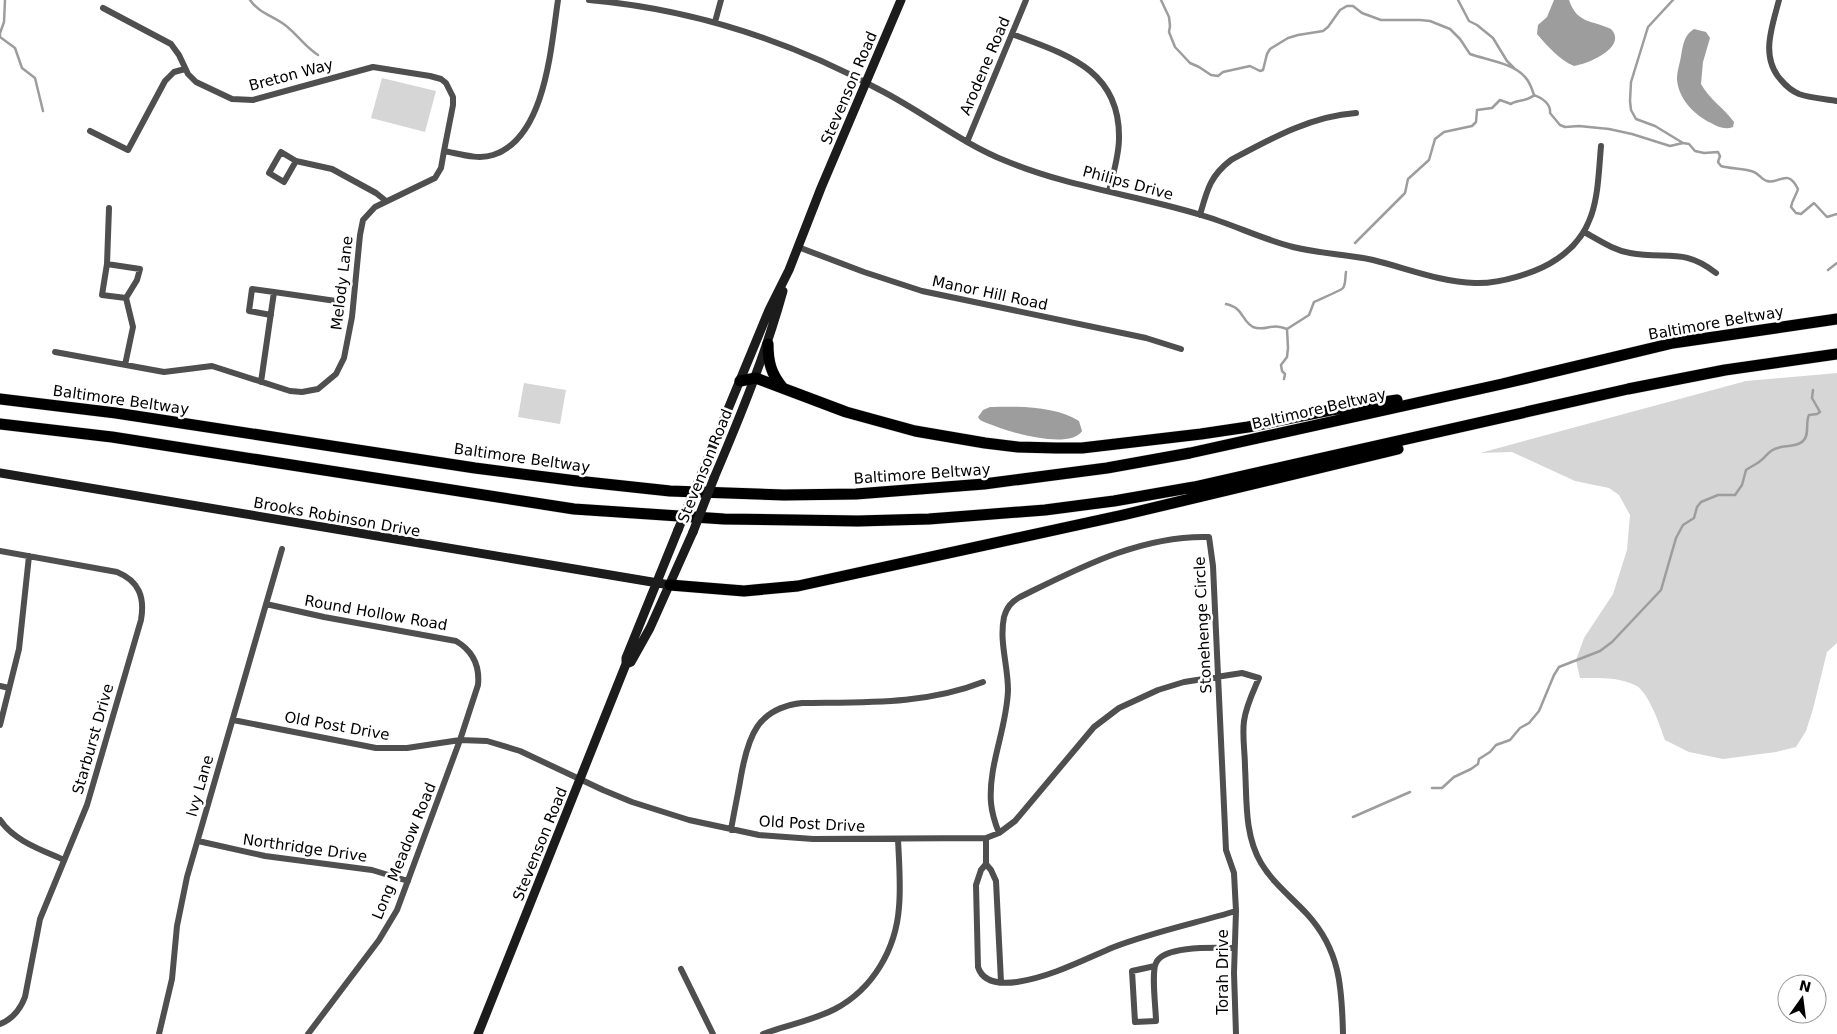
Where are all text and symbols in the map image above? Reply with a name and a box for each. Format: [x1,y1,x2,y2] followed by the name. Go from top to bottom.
[956,14,1014,118] street label: Arodene Road
[817,29,881,147] street label: Stevenson Road
[247,55,335,95] street label: Breton Way
[1081,162,1175,204] street label: Philips Drive
[327,235,357,331] street label: Melody Lane
[930,272,1050,314] street label: Manor Hill Road
[1647,302,1785,344] street label: Baltimore Beltway
[52,382,190,418] street label: Baltimore Beltway
[1250,385,1388,433] street label: Baltimore Beltway
[674,406,736,526] street label: Stevenson Road
[453,440,591,476] street label: Baltimore Beltway
[853,460,991,488] street label: Baltimore Beltway
[252,493,422,541] street label: Brooks Robinson Drive
[1190,556,1216,694] street label: Stonehenge Circle
[303,592,449,634] street label: Round Hollow Road
[69,682,117,796] street label: Starburst Drive
[283,708,391,744] street label: Old Post Drive
[183,753,217,819] street label: Ivy Lane
[368,780,440,922] street label: Long Meadow Road
[509,784,571,904] street label: Stevenson Road
[758,812,866,836] street label: Old Post Drive
[242,830,368,866] street label: Northridge Drive
[1214,929,1232,1016] street label: Torah Drive
[1777,974,1827,1024] north arrow
[1798,977,1813,996] text: N

